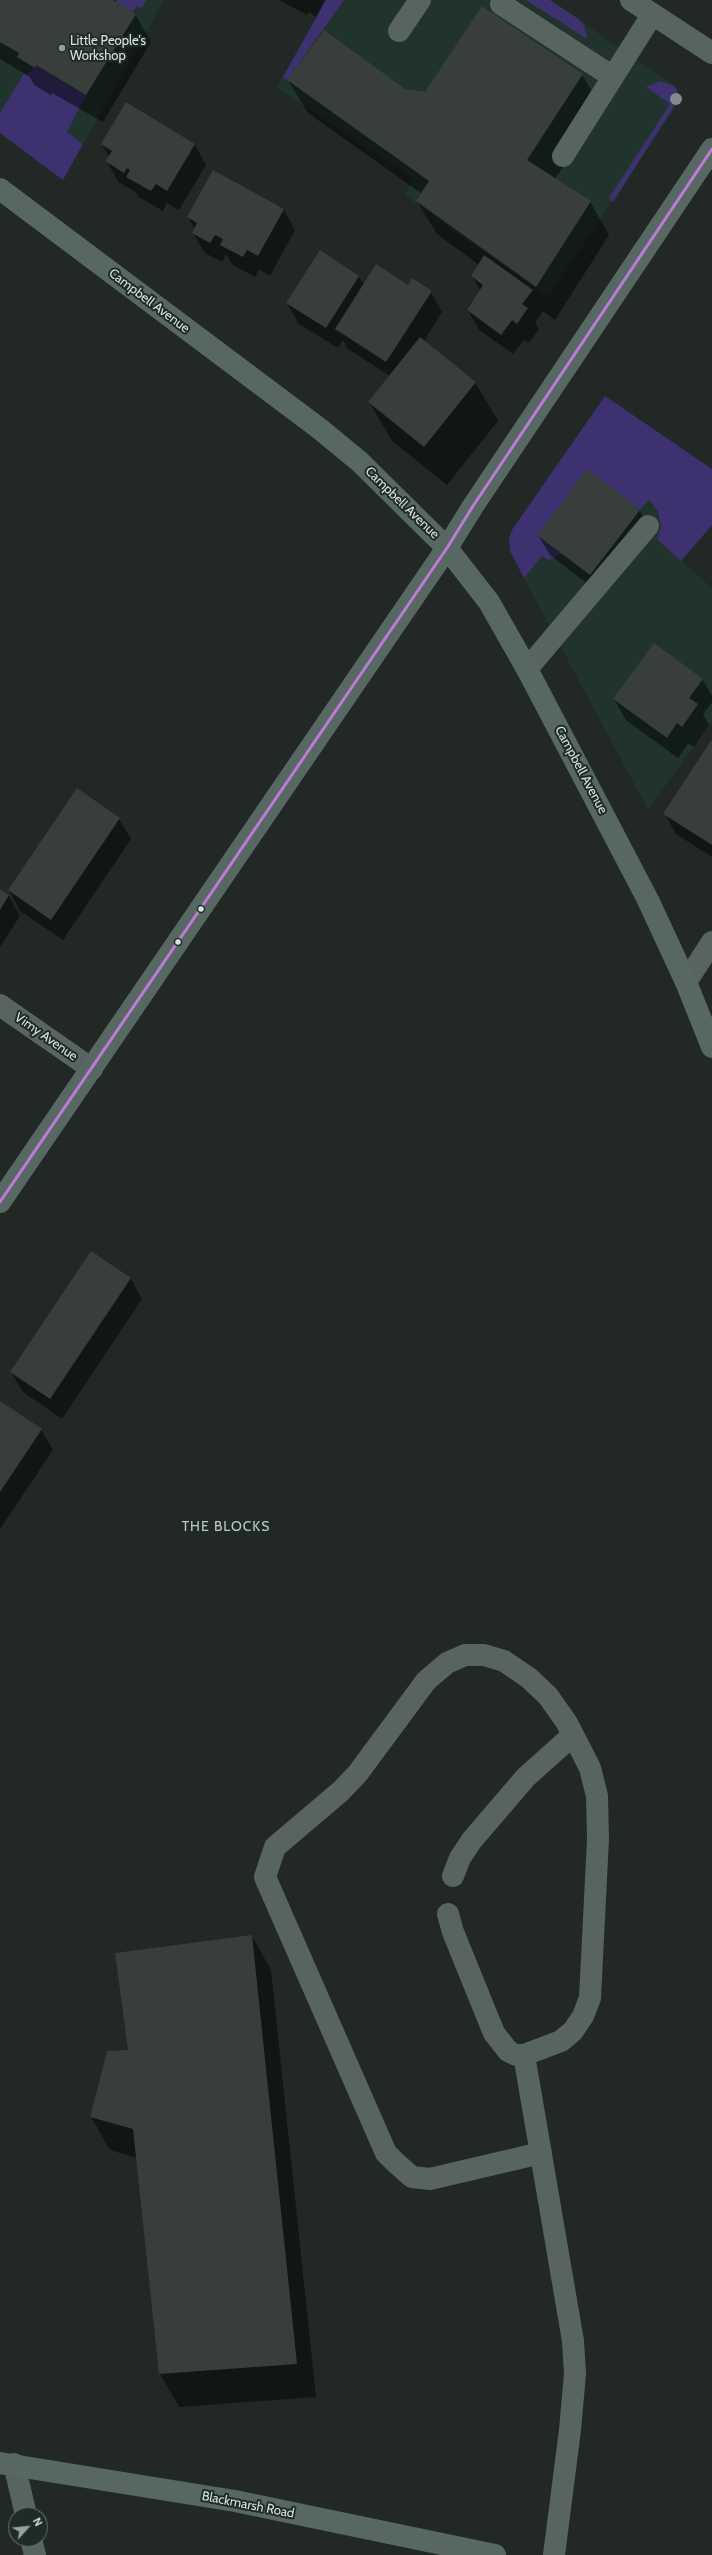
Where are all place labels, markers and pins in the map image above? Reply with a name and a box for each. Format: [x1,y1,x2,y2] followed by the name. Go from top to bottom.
[70,33,146,64] place label: Little People's Workshop
[57,43,67,53] marker: Little People's Workshop
[196,904,206,914] unlabelled marker
[173,937,183,947] unlabelled marker

